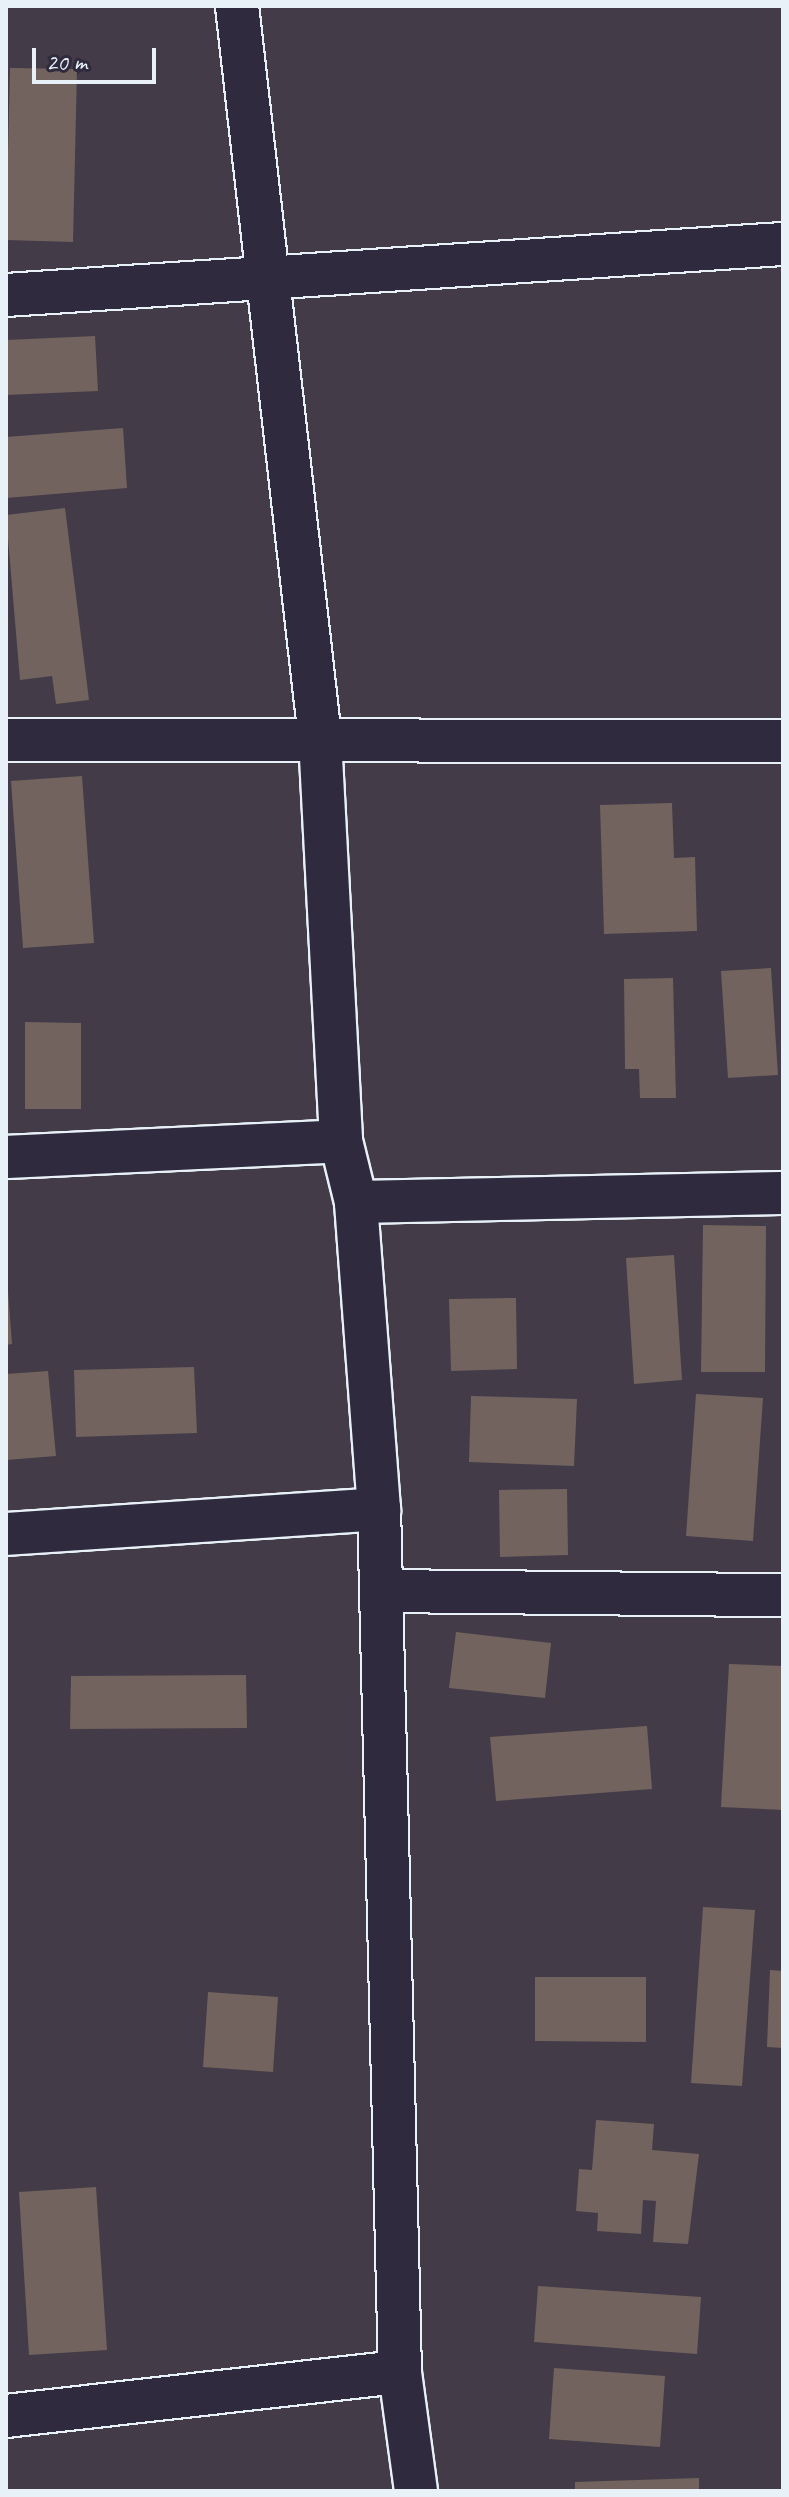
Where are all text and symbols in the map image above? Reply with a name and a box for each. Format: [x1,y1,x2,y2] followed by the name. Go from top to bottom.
[36,32,160,82] scale bar
[46,47,87,77] text: 20 m

